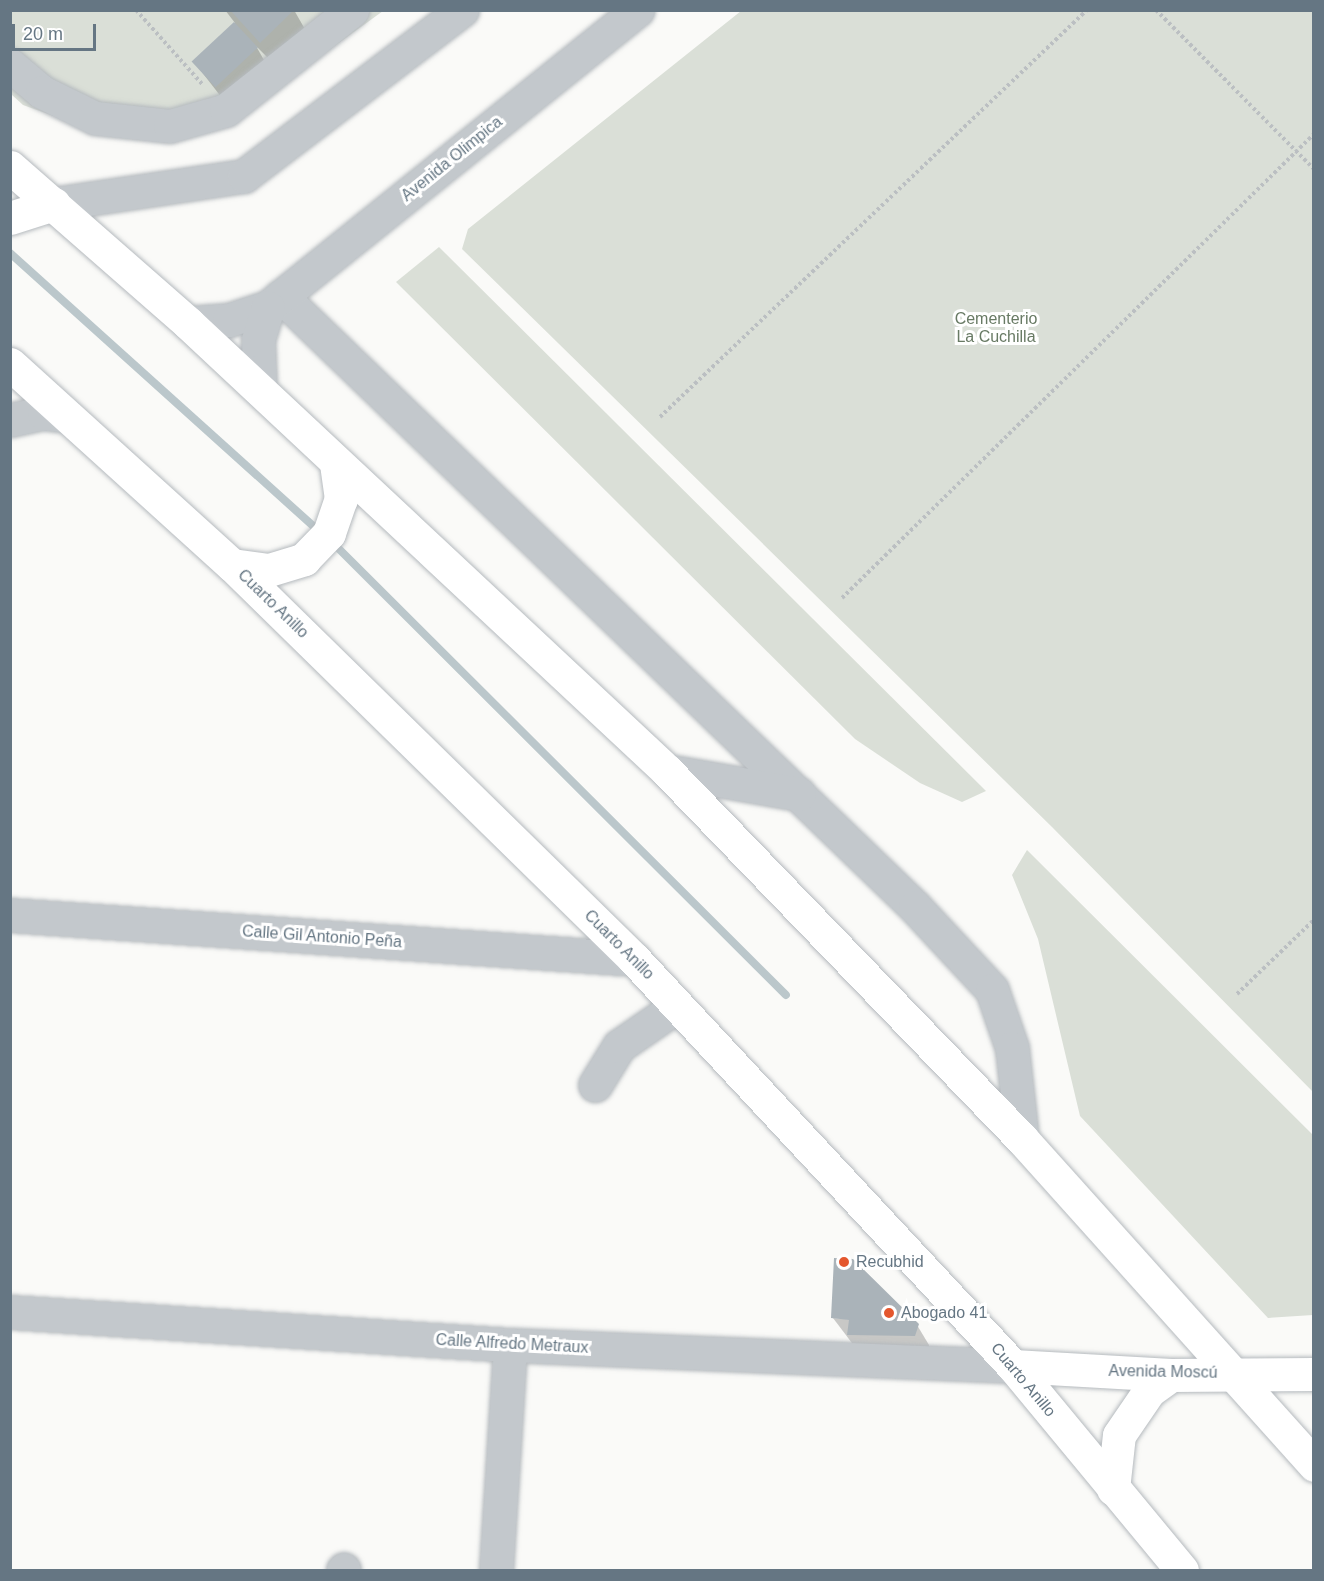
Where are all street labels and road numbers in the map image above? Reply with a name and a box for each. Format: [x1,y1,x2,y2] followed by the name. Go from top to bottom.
[398,112,506,206] street label: Avenida Olimpica
[233,565,313,643] street label: Cuarto Anillo
[580,906,658,984] street label: Cuarto Anillo
[241,922,403,952] street label: Calle Gil Antonio Peña
[435,1330,589,1358] street label: Calle Alfredo Metraux
[986,1339,1060,1421] street label: Cuarto Anillo
[1108,1361,1218,1383] street label: Avenida Moscú

